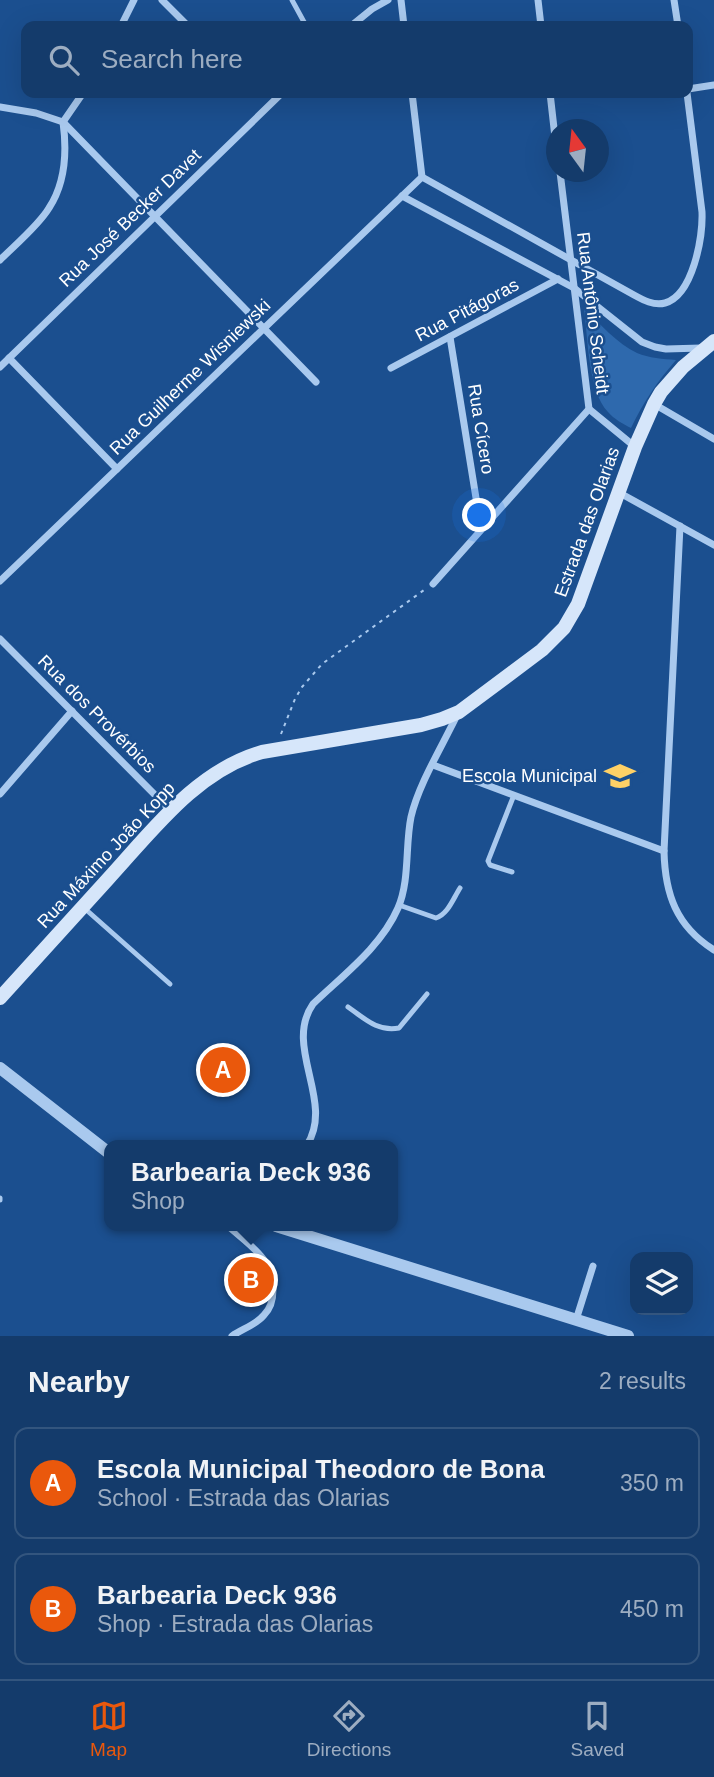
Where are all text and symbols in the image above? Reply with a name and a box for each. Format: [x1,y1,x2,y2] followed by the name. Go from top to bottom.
[21,21,693,98] search box
[45,41,83,79] icon: search
[101,44,243,74] text: Search here
[546,119,609,182] north arrow
[55,145,205,291] street label: Rua José Becker Davet
[573,231,613,395] street label: Rua Antônio Scheidt
[412,274,522,346] street label: Rua Pitágoras
[106,295,274,459] street label: Rua Guilherme Wisniewski
[464,382,498,476] street label: Rua Cícero
[551,444,623,600] street label: Estrada das Olarias
[462,498,496,532] your location
[34,651,160,777] street label: Rua dos Provérbios
[603,759,637,793] school or university icon: Escola Municipal
[462,766,597,786] place label: Escola Municipal
[33,778,179,932] street label: Rua Máximo João Kopp
[200,1044,246,1096] pin: A
[104,1140,398,1231] popup
[131,1157,371,1187] text: Barbearia Deck 936
[131,1188,185,1214] text: Shop
[630,1252,693,1315] map controls
[630,1252,693,1315] button: layers
[228,1254,274,1306] pin: B
[28,1365,130,1398] text: Nearby
[599,1368,686,1394] text: 2 results
[97,1454,545,1484] text: Escola Municipal Theodoro de Bona
[45,1470,61,1496] text: A
[620,1470,684,1496] text: 350 m
[97,1485,390,1511] text: School · Estrada das Olarias
[97,1580,337,1610] text: Barbearia Deck 936
[45,1596,61,1622] text: B
[620,1596,684,1622] text: 450 m
[97,1611,373,1637] text: Shop · Estrada das Olarias
[90,1697,128,1761] tab: Map
[307,1697,391,1761] tab: Directions
[570,1697,624,1761] tab: Saved

